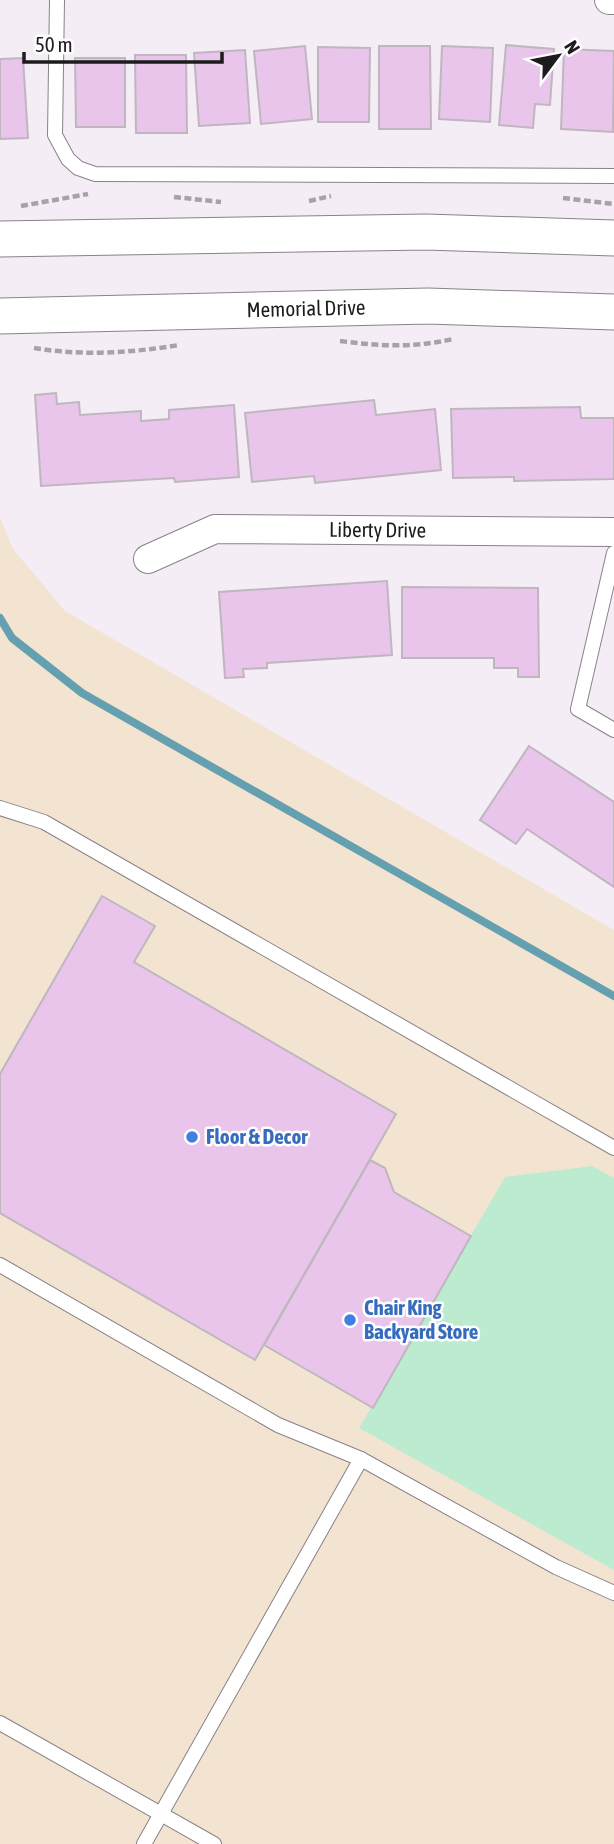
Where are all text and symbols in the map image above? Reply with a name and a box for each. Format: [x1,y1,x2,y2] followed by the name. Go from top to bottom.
[24,21,222,65] scale bar
[523,21,593,91] north arrow
[35,32,73,56] text: 50 m
[560,36,585,58] text: N
[246,294,366,321] street label: Memorial Drive
[329,517,426,542] street label: Liberty Drive
[206,1124,308,1148] place label: Floor & Decor
[184,1129,200,1145] marker: Floor & Decor
[364,1295,478,1343] place label: Chair King Backyard Store
[342,1312,358,1328] marker: Chair King Backyard Store

